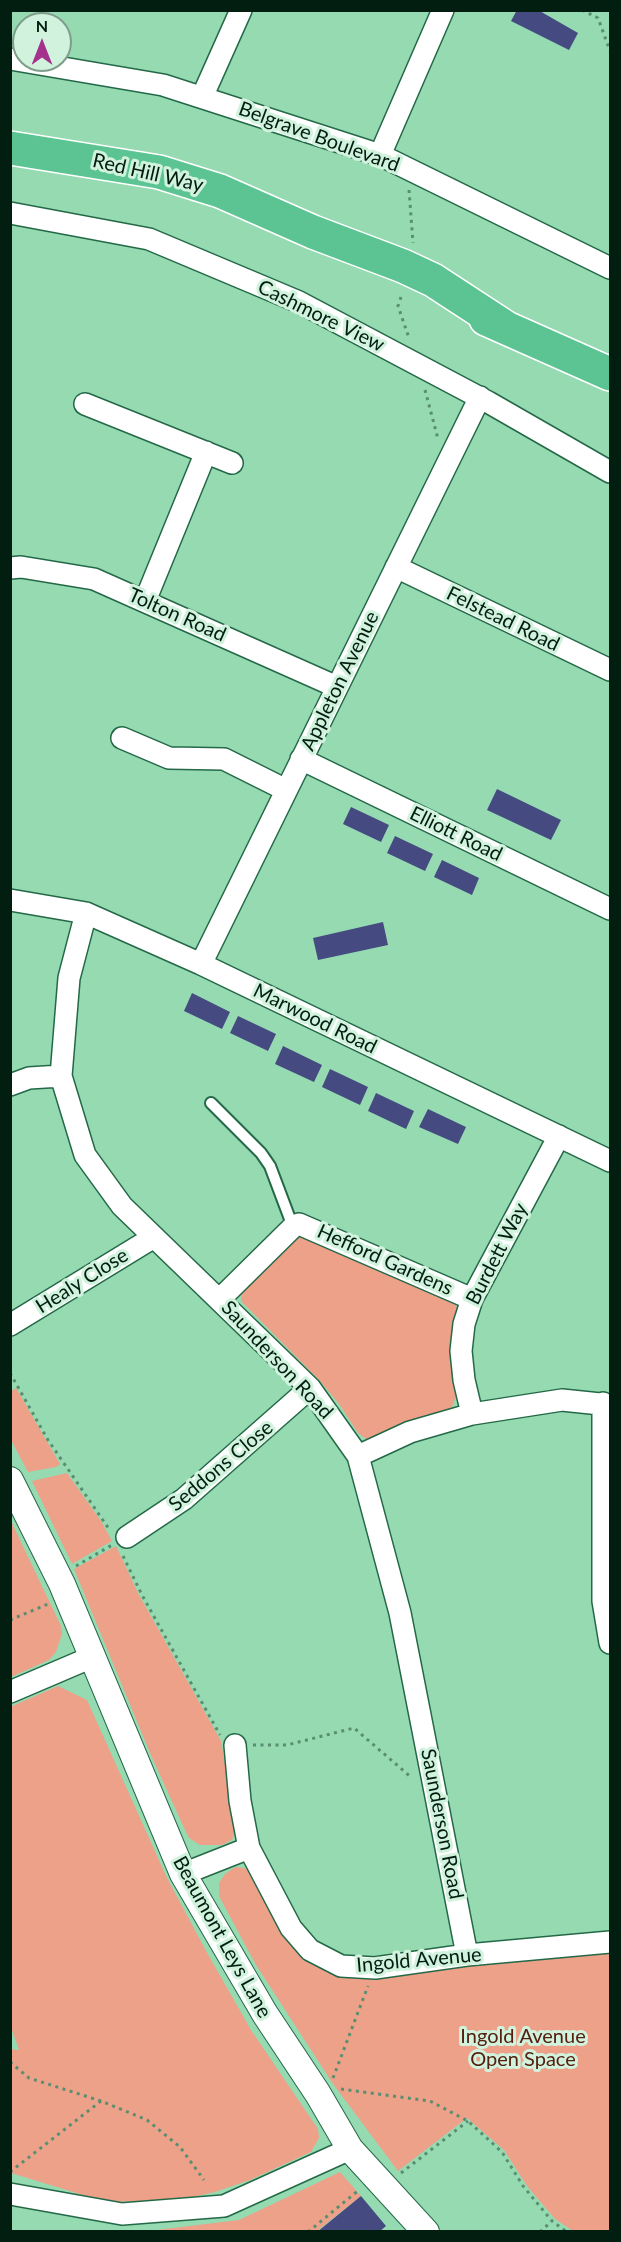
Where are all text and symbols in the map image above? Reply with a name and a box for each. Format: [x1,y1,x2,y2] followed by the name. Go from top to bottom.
[12,12,72,72] north arrow
[36,16,48,35] text: N
[235,97,403,177] street label: Belgrave Boulevard
[90,149,206,197] street label: Red Hill Way
[254,275,388,357] street label: Cashmore View
[443,581,563,657] street label: Felstead Road
[124,583,230,647] street label: Tolton Road
[296,607,384,755] street label: Appleton Avenue
[406,801,506,867] street label: Elliott Road
[249,979,381,1059] street label: Marwood Road
[461,1199,533,1309] street label: Burdett Way
[313,1219,457,1301] street label: Hefford Gardens
[31,1243,133,1319] street label: Healy Close
[216,1296,338,1424] street label: Saunderson Road
[164,1415,278,1517] street label: Seddons Close
[416,1747,468,1901] street label: Saunderson Road
[168,1852,276,2022] street label: Beaumont Leys Lane
[355,1943,483,1977] street label: Ingold Avenue
[460,2025,586,2072] park label: Ingold Avenue Open Space

